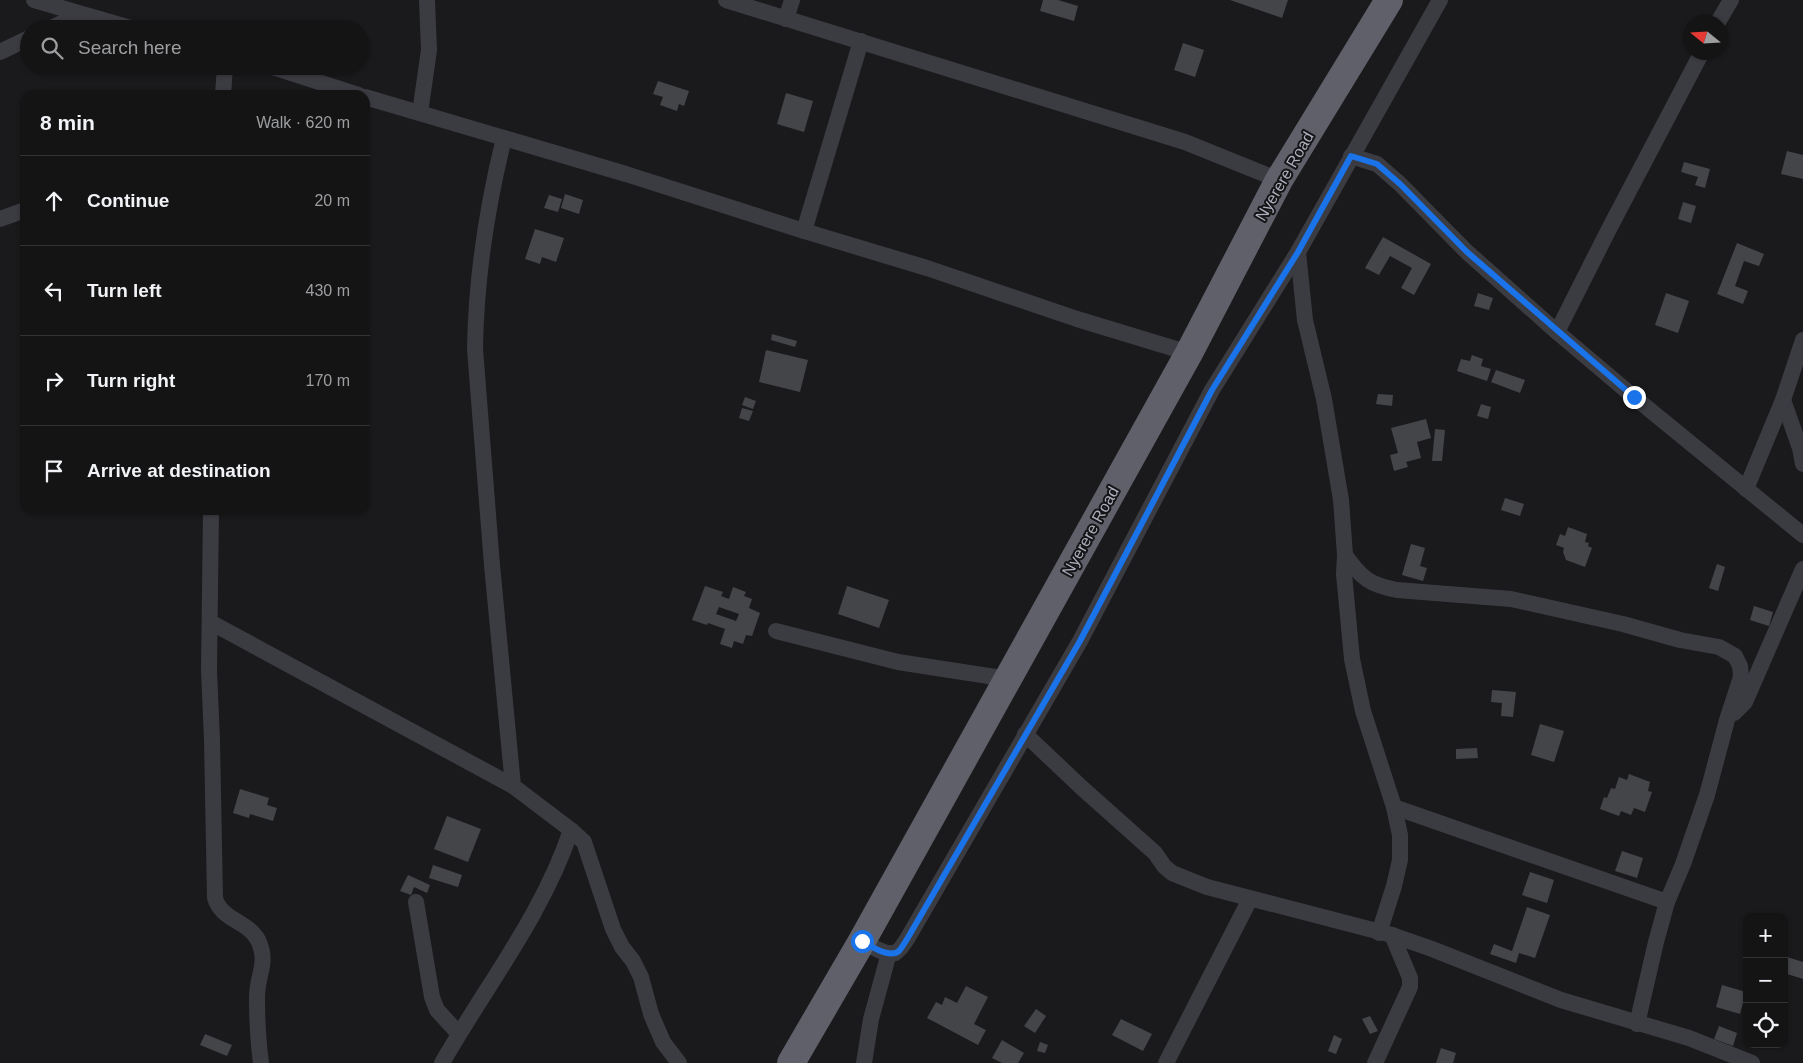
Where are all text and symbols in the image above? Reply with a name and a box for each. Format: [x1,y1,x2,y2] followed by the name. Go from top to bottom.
[1683,15,1728,60] north arrow
[20,20,370,75] search box
[38,34,66,62] icon: search
[78,37,182,58] text: Search here
[40,111,95,134] text: 8 min
[256,114,350,131] text: Walk · 620 m
[1252,129,1317,224] street label: Nyerere Road
[40,187,68,215] icon: ahead
[87,190,169,211] text: Continue
[314,192,350,209] text: 20 m
[40,277,68,305] icon: left
[87,280,162,301] text: Turn left
[306,282,350,299] text: 430 m
[40,367,68,395] icon: right
[87,370,175,391] text: Turn right
[306,372,350,389] text: 170 m
[1623,386,1646,409] route end
[40,457,68,485] icon: arrive
[87,460,271,481] text: Arrive at destination
[1059,484,1122,579] street label: Nyerere Road
[1743,913,1788,1048] map controls
[1743,913,1788,958] button: +
[851,930,874,953] route start
[1743,958,1788,1003] button: −
[1743,1003,1788,1048] button: locate

